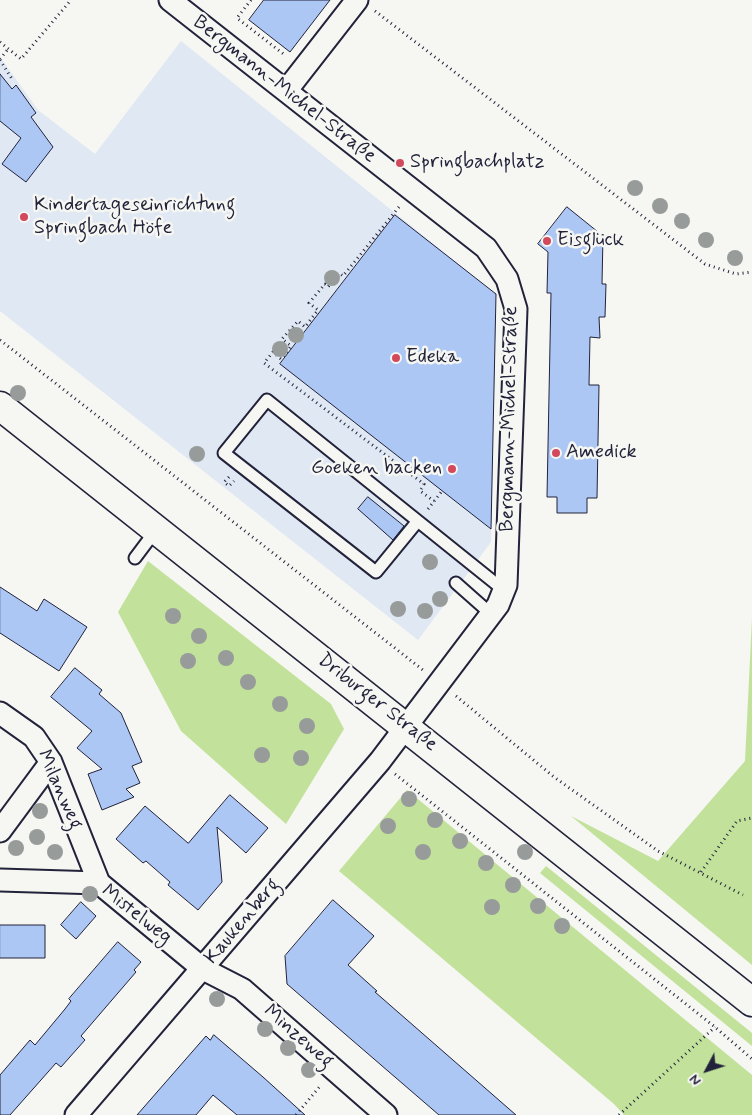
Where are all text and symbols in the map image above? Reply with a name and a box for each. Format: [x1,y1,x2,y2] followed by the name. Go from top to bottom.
[188,11,380,169] street label: Bergmann-Michel-Straße
[410,151,545,175] place label: Springbachplatz
[394,157,406,169] marker: Springbachplatz
[34,194,235,241] place label: Kindertageseinrichtung Springbach Höfe
[18,211,30,223] marker: Kindertageseinrichtung Springbach Höfe
[557,229,624,253] place label: Eisglück
[541,235,553,247] marker: Eisglück
[496,306,524,532] street label: Bergmann-Michel-Straße
[406,346,459,370] place label: Edeka
[390,352,402,364] marker: Edeka
[566,441,637,465] place label: Amedick
[550,447,562,459] marker: Amedick
[311,457,442,481] place label: Goeken backen
[446,463,458,475] marker: Goeken backen
[312,649,442,757] street label: Driburger Straße
[31,746,87,834] street label: Milanweg
[200,874,286,970] street label: Kaukenberg
[96,880,176,950] street label: Mistelweg
[258,1000,338,1074] street label: Minzeweg
[682,1045,732,1095] north arrow
[686,1070,705,1089] text: N

